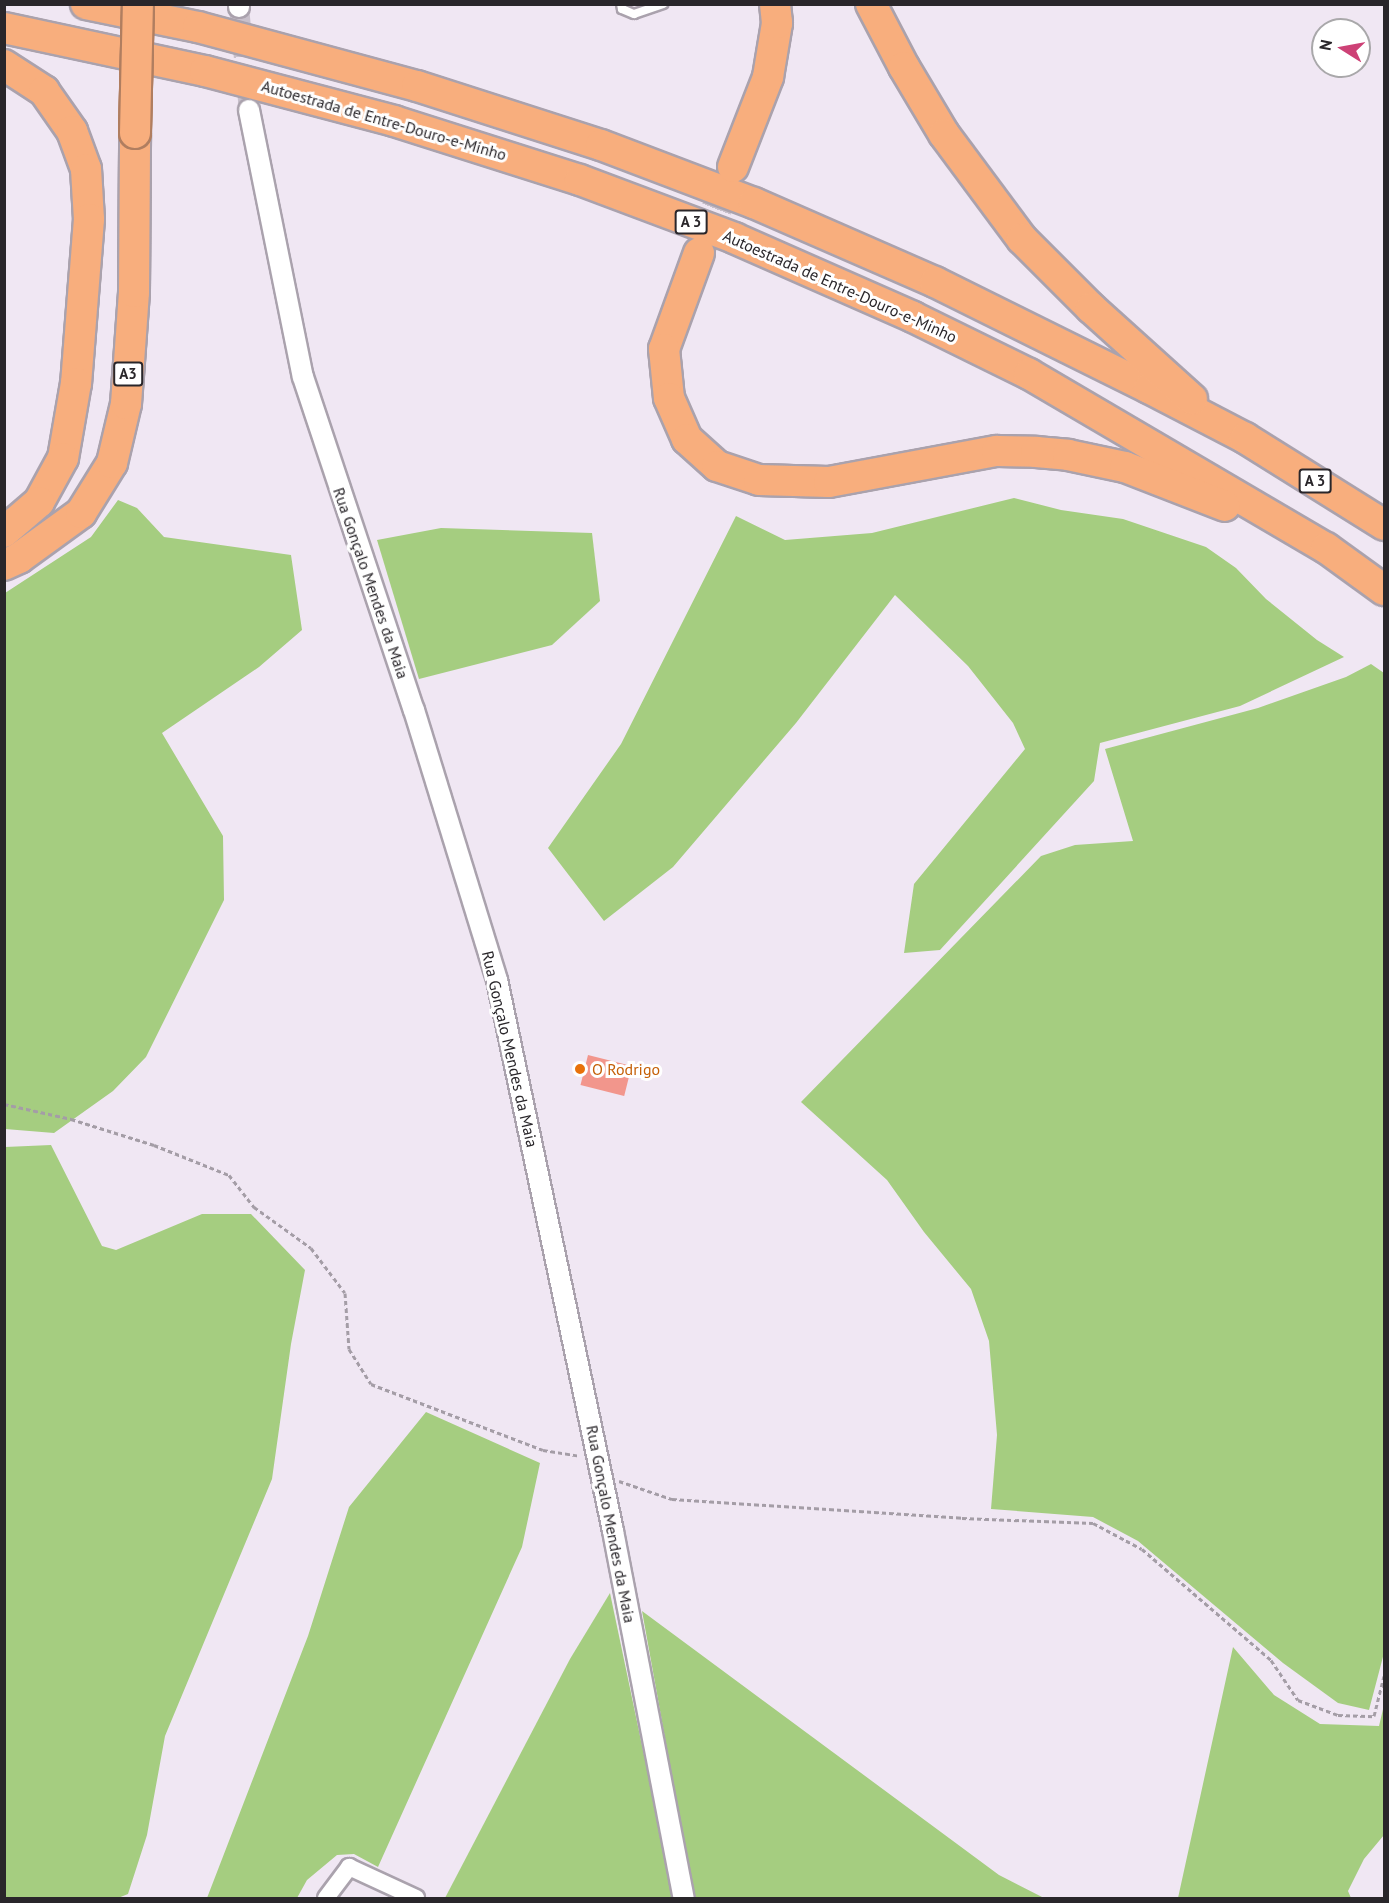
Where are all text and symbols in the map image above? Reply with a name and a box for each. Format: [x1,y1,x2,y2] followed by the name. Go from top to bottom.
[1311,18,1371,78] north arrow
[1314,38,1336,52] text: N
[259,76,509,164] street label: Autoestrada de Entre-Douro-e-Minho
[673,210,709,234] road number: A 3
[720,226,960,346] street label: Autoestrada de Entre-Douro-e-Minho
[113,362,143,386] road number: A3
[1297,469,1333,493] road number: A 3
[329,485,413,681] street label: Rua Gonçalo Mendes da Maia
[478,949,542,1149] street label: Rua Gonçalo Mendes da Maia
[592,1059,660,1079] place label: O Rodrigo
[573,1062,587,1076] marker: O Rodrigo
[582,1424,640,1624] street label: Rua Gonçalo Mendes da Maia

